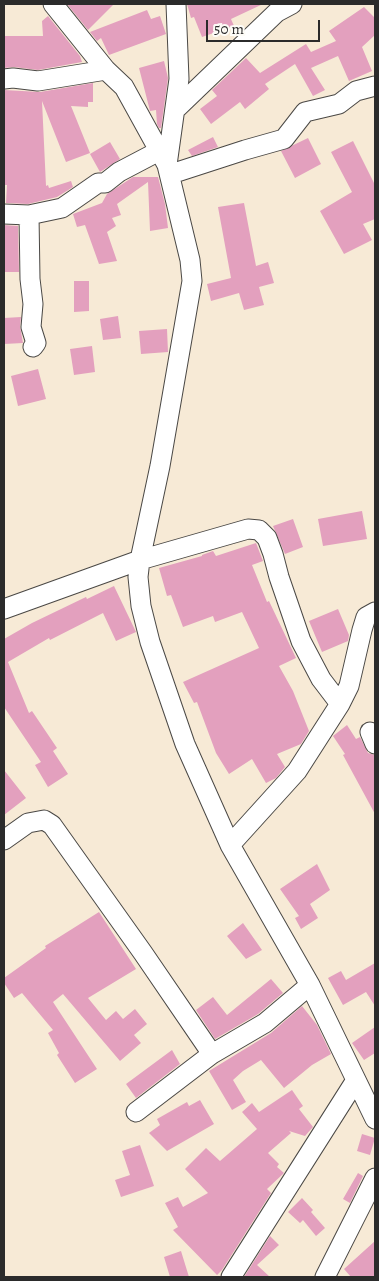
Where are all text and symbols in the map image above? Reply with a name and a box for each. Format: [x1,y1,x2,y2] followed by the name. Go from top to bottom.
[209,10,323,42] scale bar
[214,19,244,39] text: 50 m

